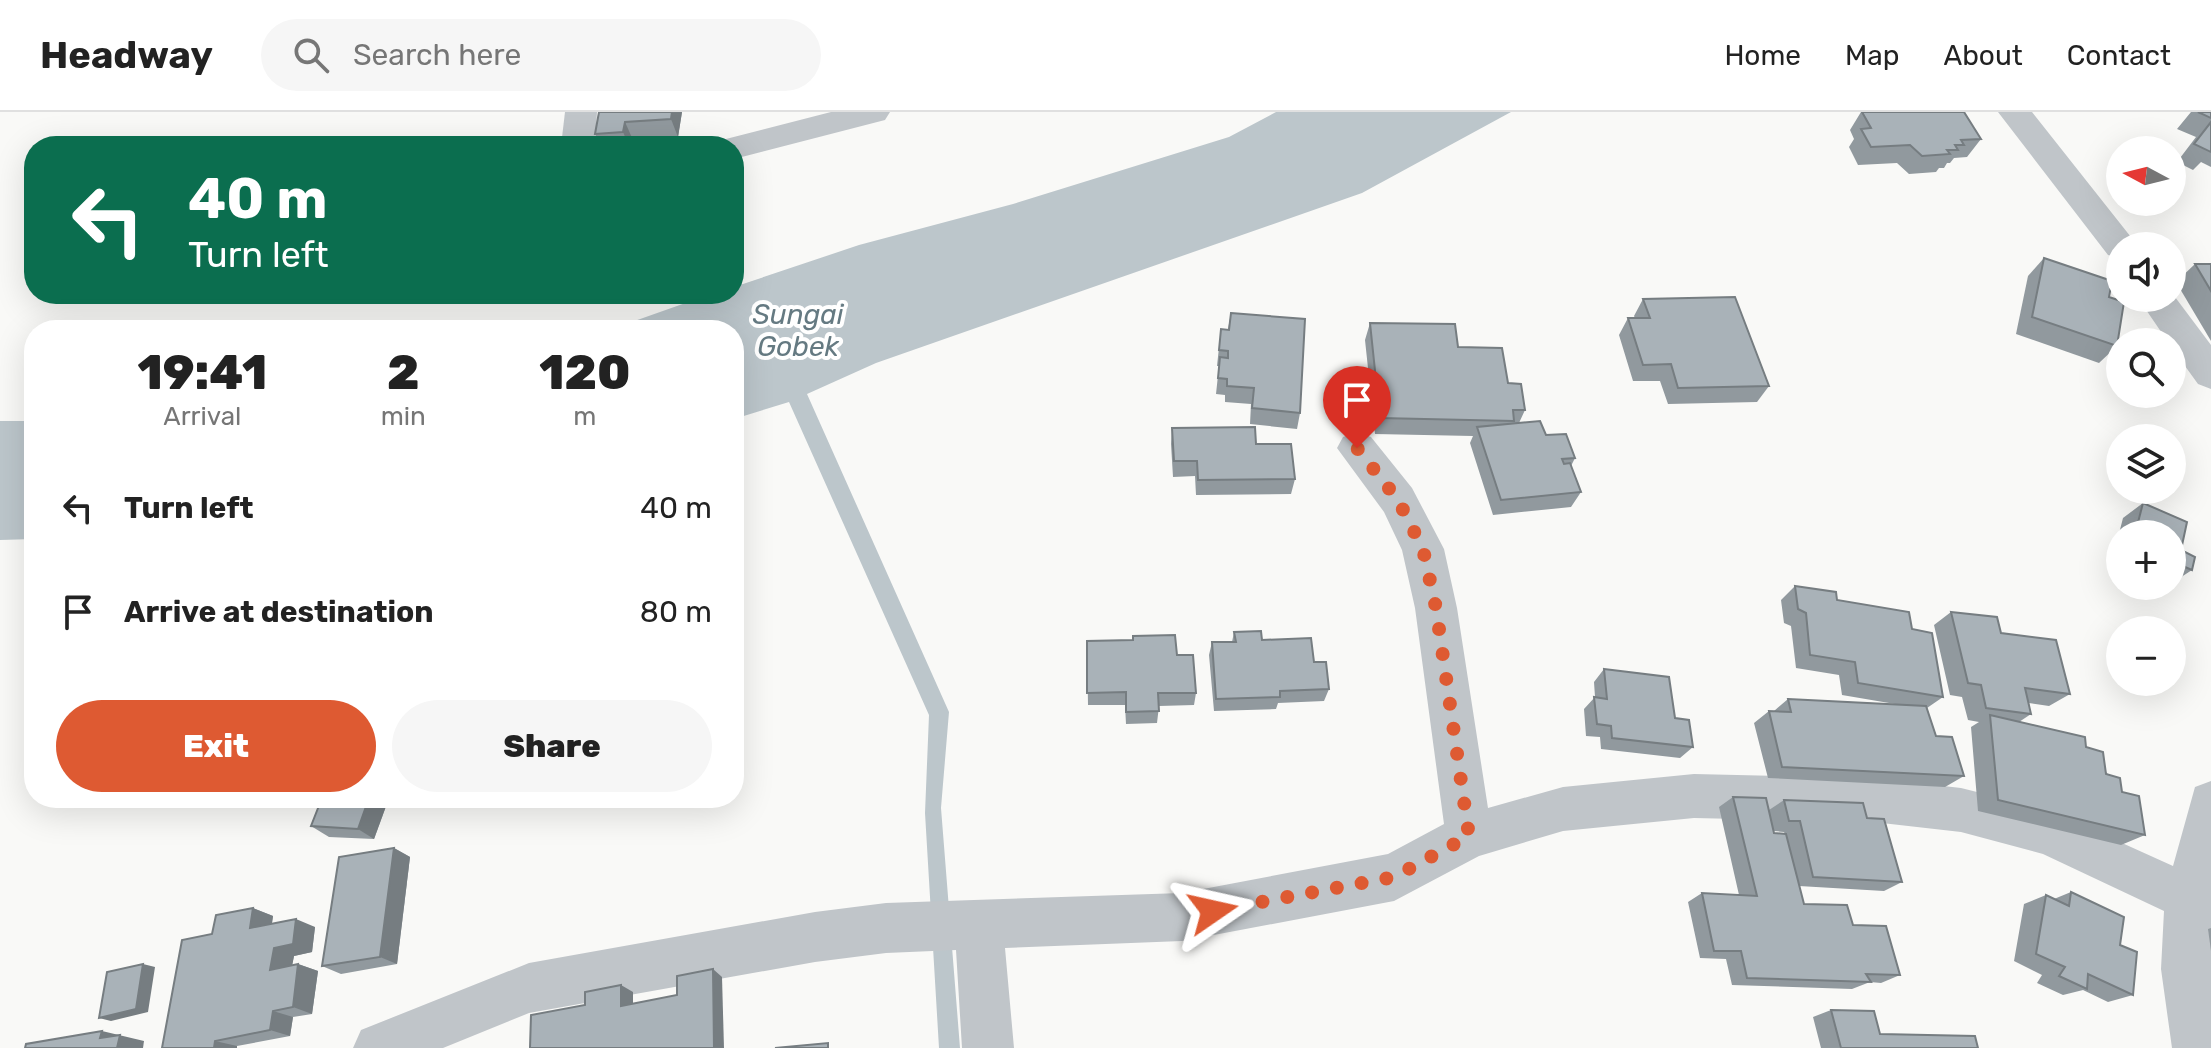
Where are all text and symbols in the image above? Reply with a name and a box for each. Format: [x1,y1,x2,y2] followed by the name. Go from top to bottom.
[261,19,821,91] search box
[40,32,213,78] text: Headway
[289,33,333,77] icon: search
[353,37,521,73] text: Search here
[1724,39,1801,72] text: Home
[1845,39,1899,72] text: Map
[1943,39,2023,72] text: About
[2067,39,2171,72] text: Contact
[2106,136,2186,216] north arrow
[2106,136,2186,696] map controls
[188,166,328,232] text: 40 m
[56,168,160,272] icon: left
[2106,232,2186,312] button: sound
[188,233,329,276] text: Turn left
[752,298,845,363] water label: Sungai Gobek
[2106,328,2186,408] button: search
[137,344,267,401] text: 19:41
[387,344,419,401] text: 2
[539,344,631,401] text: 120
[1323,366,1391,448] pin
[1335,378,1379,422] icon: arrive
[163,401,241,432] text: Arrival
[381,401,426,432] text: min
[573,401,596,432] text: m
[2106,424,2186,504] button: layers
[56,486,100,530] icon: left
[124,490,254,526] text: Turn left
[640,490,712,526] text: 40 m
[2106,520,2186,600] button: +
[56,590,100,634] icon: arrive
[124,594,434,630] text: Arrive at destination
[640,594,712,630] text: 80 m
[2106,616,2186,696] button: −
[56,700,376,792] button: Exit
[392,700,712,792] button: Share
[1171,869,1255,953] position arrow

